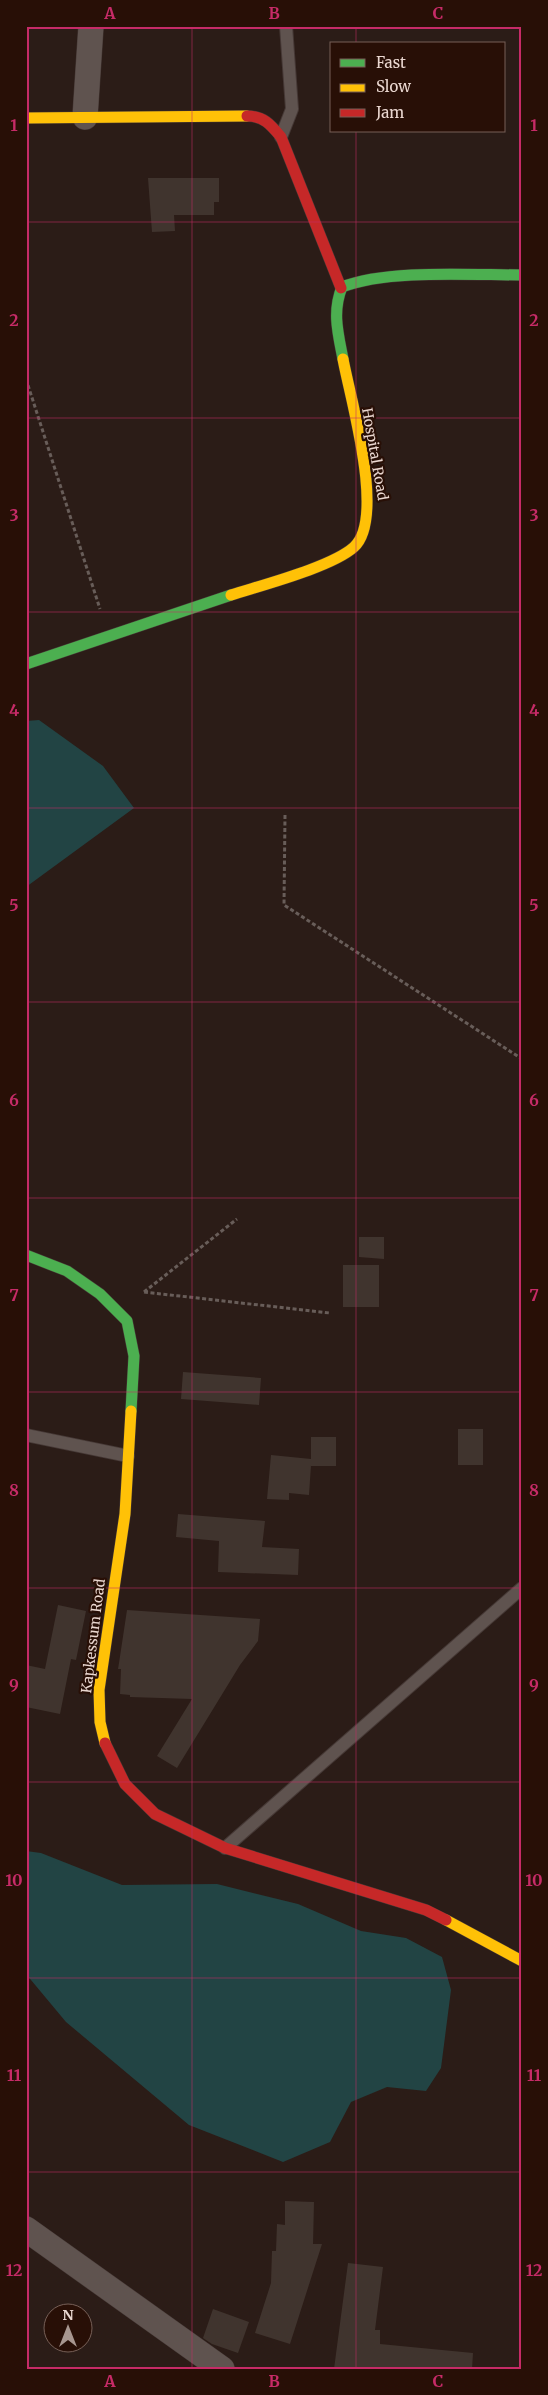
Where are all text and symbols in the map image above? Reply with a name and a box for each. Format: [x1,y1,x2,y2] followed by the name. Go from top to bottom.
[103,3,116,23] text: A
[268,3,280,23] text: B
[433,3,443,23] text: C
[330,42,506,132] legend
[376,53,406,72] text: Fast
[376,77,411,96] text: Slow
[375,103,404,122] text: Jam
[10,115,18,135] text: 1
[530,115,538,135] text: 1
[9,310,19,330] text: 2
[529,310,539,330] text: 2
[358,406,392,502] street label: Hospital Road
[9,505,19,525] text: 3
[529,505,539,525] text: 3
[9,700,19,720] text: 4
[529,700,539,720] text: 4
[9,895,19,915] text: 5
[529,895,539,915] text: 5
[9,1090,19,1110] text: 6
[529,1090,539,1110] text: 6
[9,1285,19,1305] text: 7
[529,1285,539,1305] text: 7
[9,1480,19,1500] text: 8
[529,1480,539,1500] text: 8
[77,1577,109,1694] street label: Kapkessum Road
[9,1675,19,1695] text: 9
[529,1675,539,1695] text: 9
[5,1870,23,1890] text: 10
[525,1870,543,1890] text: 10
[7,2065,22,2085] text: 11
[527,2065,542,2085] text: 11
[6,2260,22,2280] text: 12
[526,2260,542,2280] text: 12
[42,2302,92,2352] north arrow
[62,2306,74,2324] text: N
[103,2371,116,2391] text: A
[268,2371,280,2391] text: B
[433,2371,443,2391] text: C

